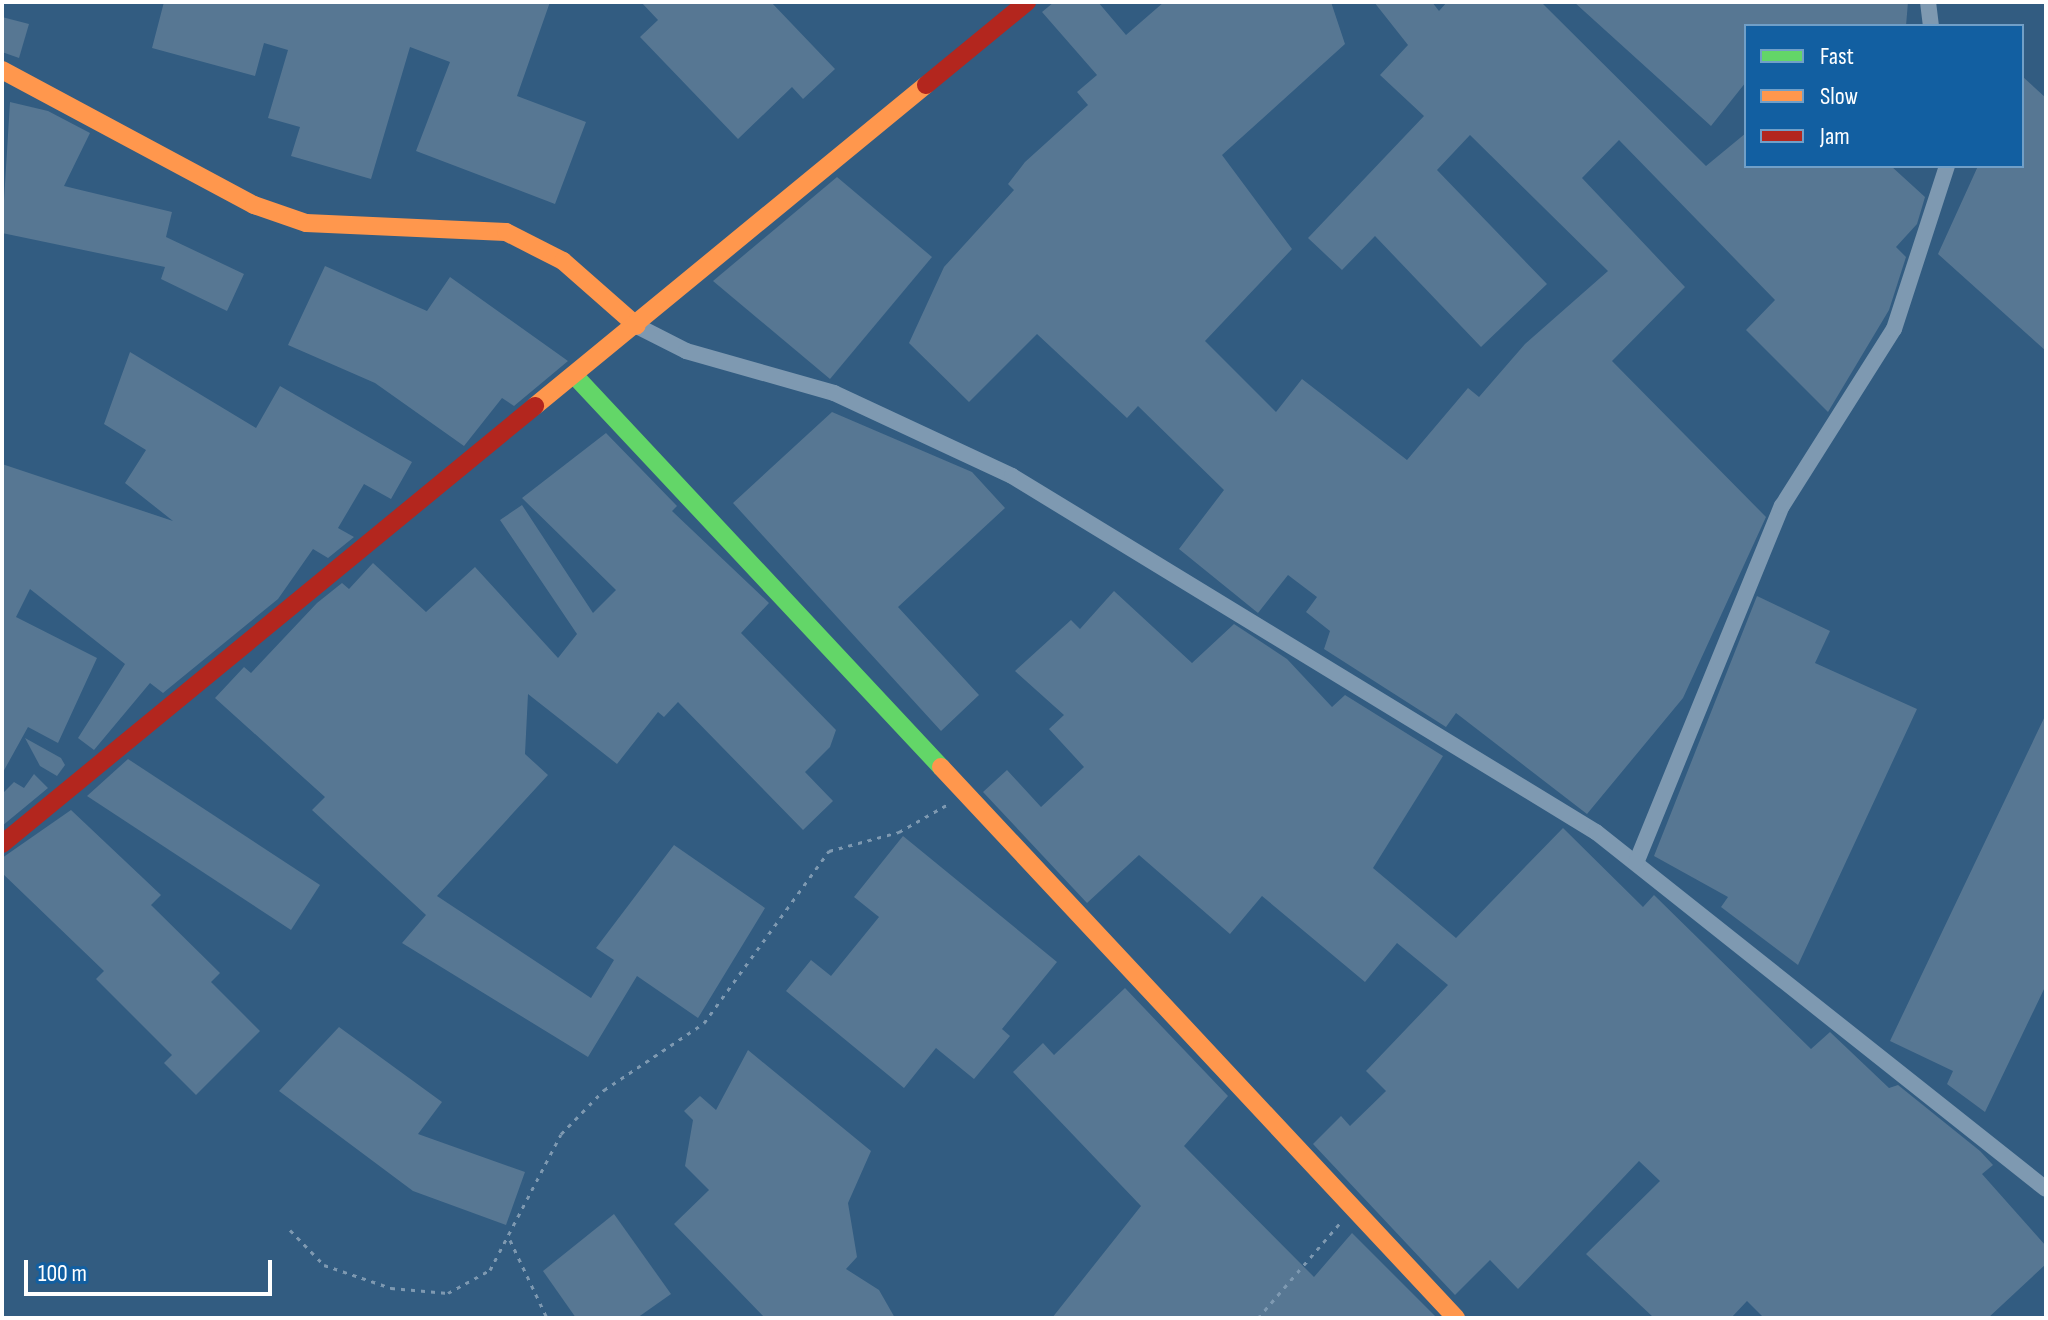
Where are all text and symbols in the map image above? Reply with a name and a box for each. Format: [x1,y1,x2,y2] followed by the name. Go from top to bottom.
[1744,24,2024,168] legend
[1820,42,1854,71] text: Fast
[1820,82,1858,111] text: Slow
[1820,122,1850,151] text: Jam
[28,1244,276,1294] scale bar
[38,1259,87,1288] text: 100 m

